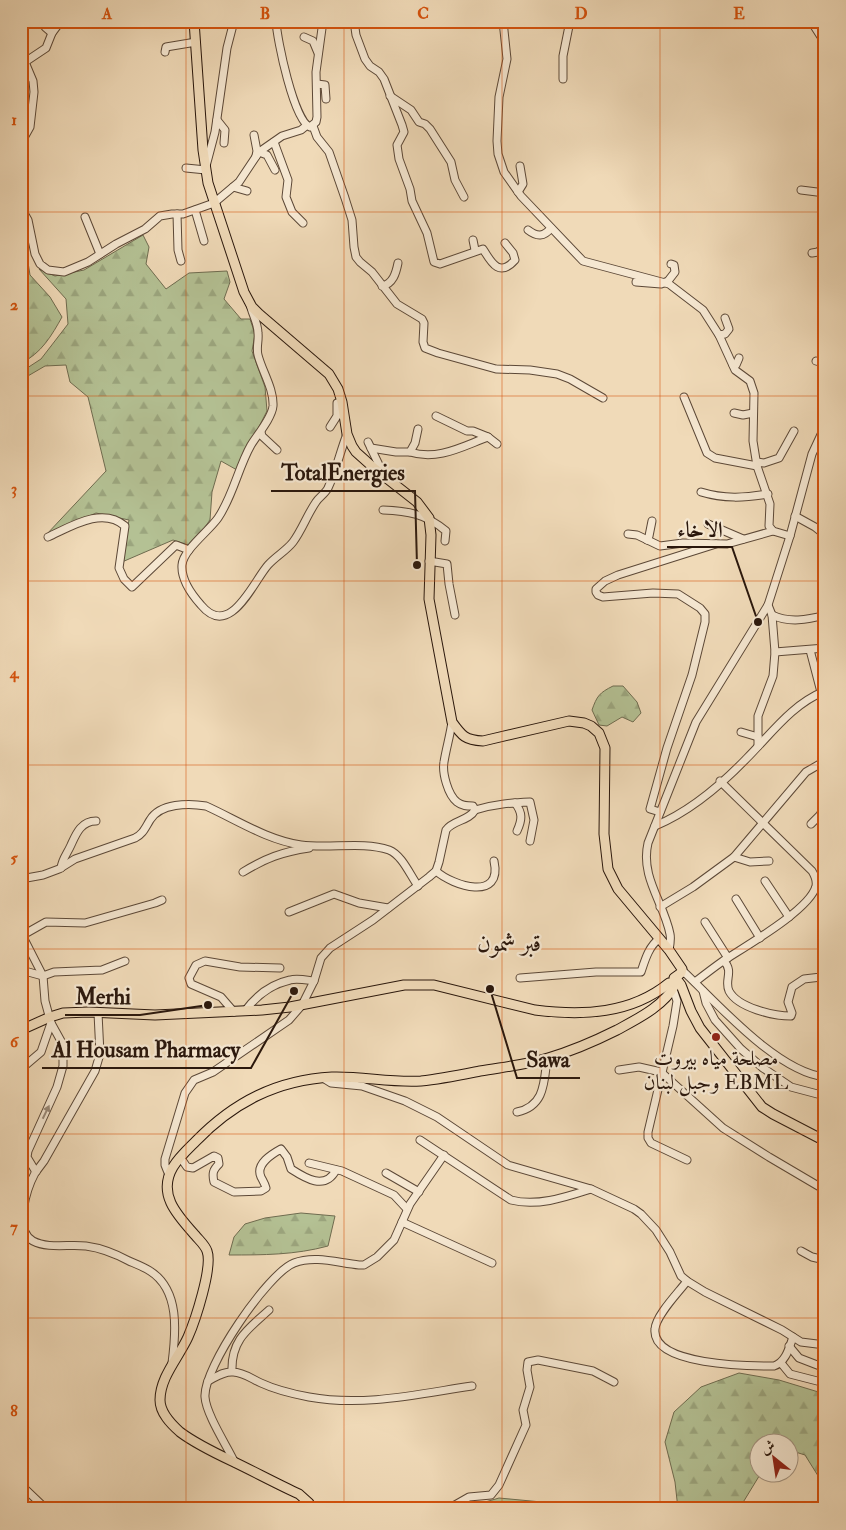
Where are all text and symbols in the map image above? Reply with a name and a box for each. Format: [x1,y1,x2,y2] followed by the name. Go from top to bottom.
[101,4,113,24] text: A
[260,4,270,24] text: B
[417,4,429,24] text: C
[574,4,588,24] text: D
[733,4,745,24] text: E
[11,110,17,130] text: 1
[10,295,18,315] text: 2
[271,454,415,491] callout: TotalEnergies
[280,459,405,488] text: TotalEnergies
[11,479,17,499] text: 3
[667,510,732,547] callout: الاخاء
[677,516,723,544] text: الاخاء
[9,663,20,683] text: 4
[10,848,18,868] text: 5
[477,928,541,959] district label: قبر شمون
[65,978,140,1015] callout: Merhi
[74,983,131,1011] text: Merhi
[42,1031,251,1068] callout: Al Housam Pharmacy
[710,1031,722,1043] marker: مصلحة مياه بيروت وجبل لبنان EBML
[10,1032,20,1052] text: 6
[51,1036,242,1065] text: Al Housam Pharmacy
[517,1041,580,1078] callout: Sawa
[644,1045,788,1097] place label: مصلحة مياه بيروت وجبل لبنان EBML
[526,1046,571,1074] text: Sawa
[42,1105,50,1119] one-way arrow
[10,1217,18,1237] text: 7
[10,1401,18,1421] text: 8
[748,1432,798,1482] north arrow
[757,1436,778,1458] text: ش

